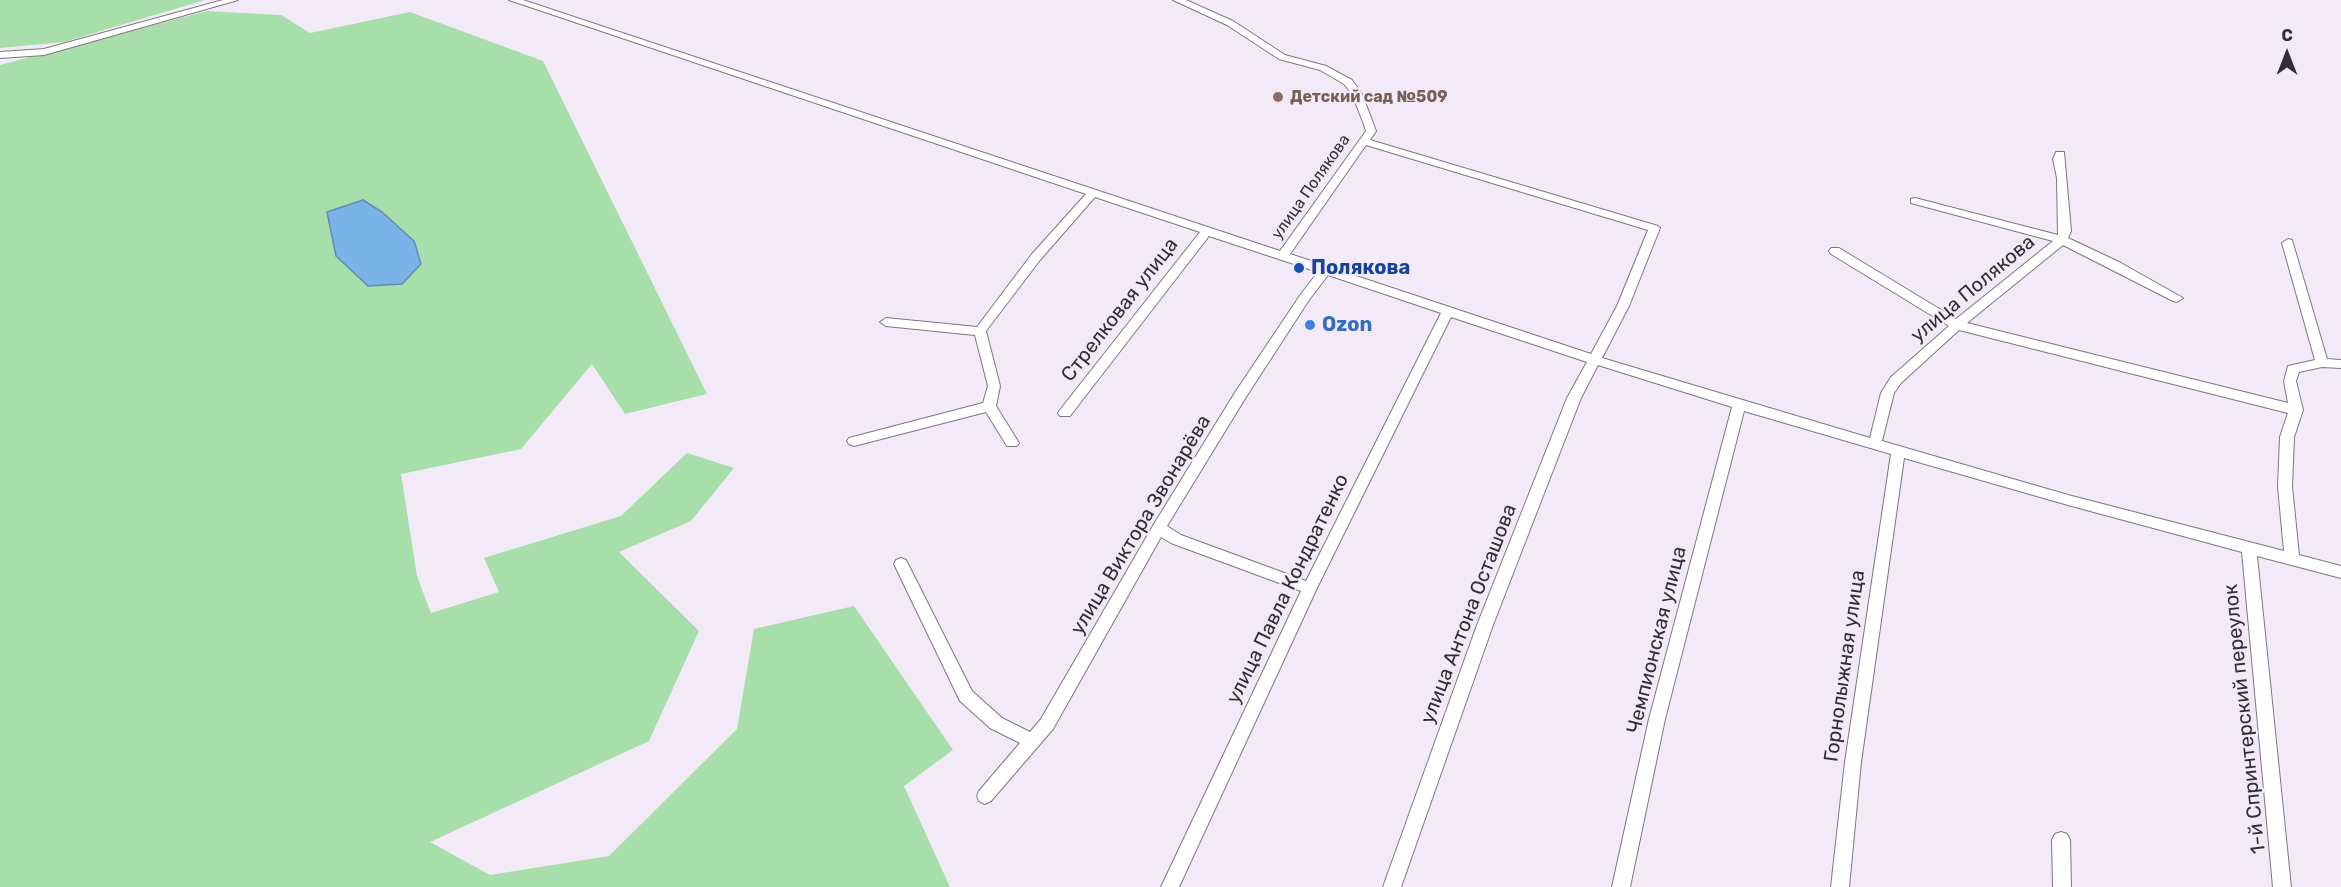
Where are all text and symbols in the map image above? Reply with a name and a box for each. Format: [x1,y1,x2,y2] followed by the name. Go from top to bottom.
[2257,24,2317,84] north arrow
[2281,26,2293,45] text: С
[1290,87,1448,107] place label: Детский сад №509
[1271,90,1285,104] marker: Детский сад №509
[1268,131,1354,243] street label: улица Полякова
[1906,230,2040,348] street label: улица Полякова
[1057,233,1183,387] street label: Стрелковая улица
[1311,256,1410,280] place label: Полякова
[1292,261,1306,275] marker: Полякова
[1322,313,1372,337] place label: Ozon
[1303,318,1317,332] marker: Ozon
[1066,411,1216,639] street label: улица Виктора Звонарёва
[1222,470,1354,708] street label: улица Павла Кондратенко
[1416,501,1522,727] street label: улица Антона Осташова
[1622,544,1692,736] street label: Чемпионская улица
[1820,569,1870,763] street label: Горнолыжная улица
[2219,583,2271,855] street label: 1-й Спринтерский переулок

